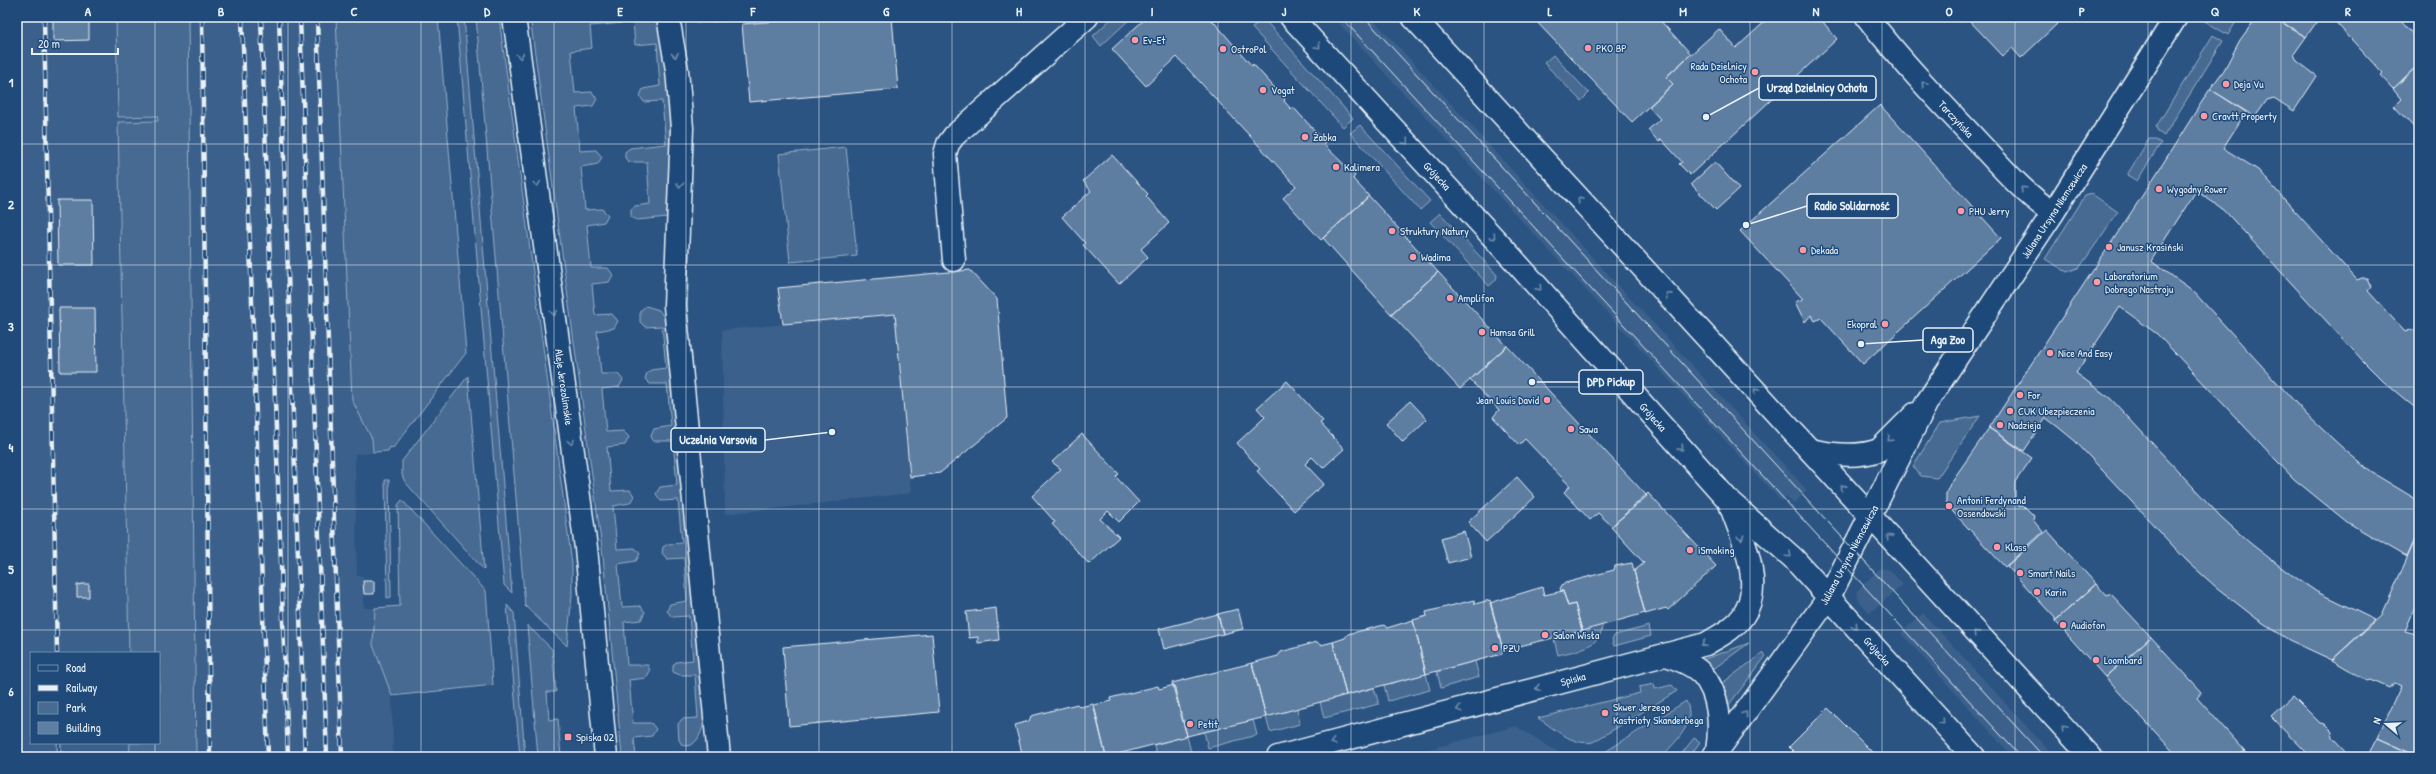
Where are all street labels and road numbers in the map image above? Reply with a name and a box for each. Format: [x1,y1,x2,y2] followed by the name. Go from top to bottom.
[1935,98,1977,141] street label: Tarczyńska
[1420,159,1454,194] street label: Grójecka
[2018,160,2090,261] street label: Juliana Ursyna Niemcewicza
[552,348,576,427] street label: Aleje Jerozolimskie
[1636,400,1670,435] street label: Grójecka
[1817,502,1881,607] street label: Juliana Ursyna Niemcewicza
[1860,634,1894,669] street label: Grójecka
[1559,669,1588,689] street label: Spiska

